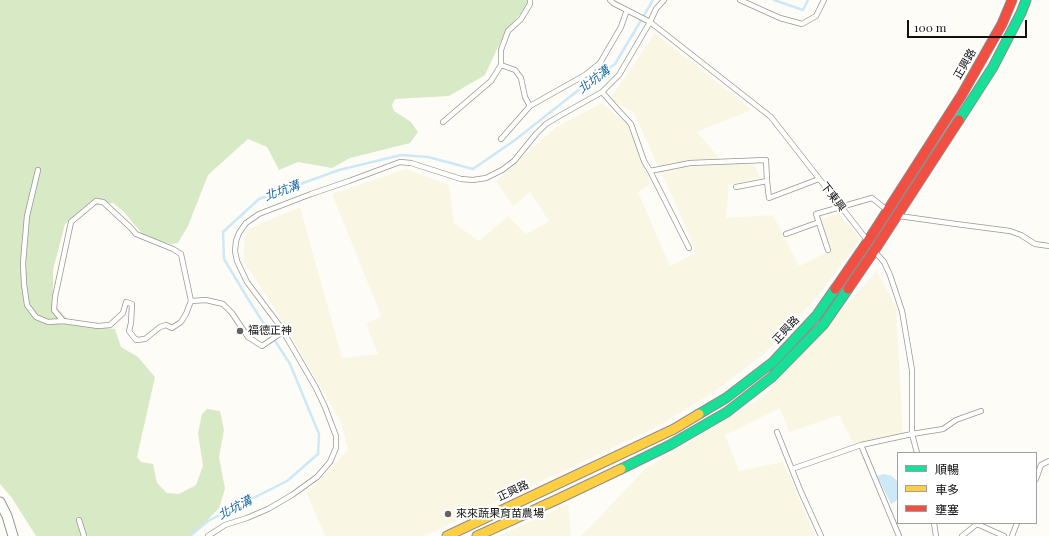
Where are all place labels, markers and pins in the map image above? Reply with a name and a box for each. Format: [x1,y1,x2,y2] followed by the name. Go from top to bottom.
[248,324,292,338] place label: 福德正神
[235,326,245,336] marker: 福德正神
[456,507,544,521] place label: 來來蔬果育苗農場
[443,509,453,519] marker: 來來蔬果育苗農場

